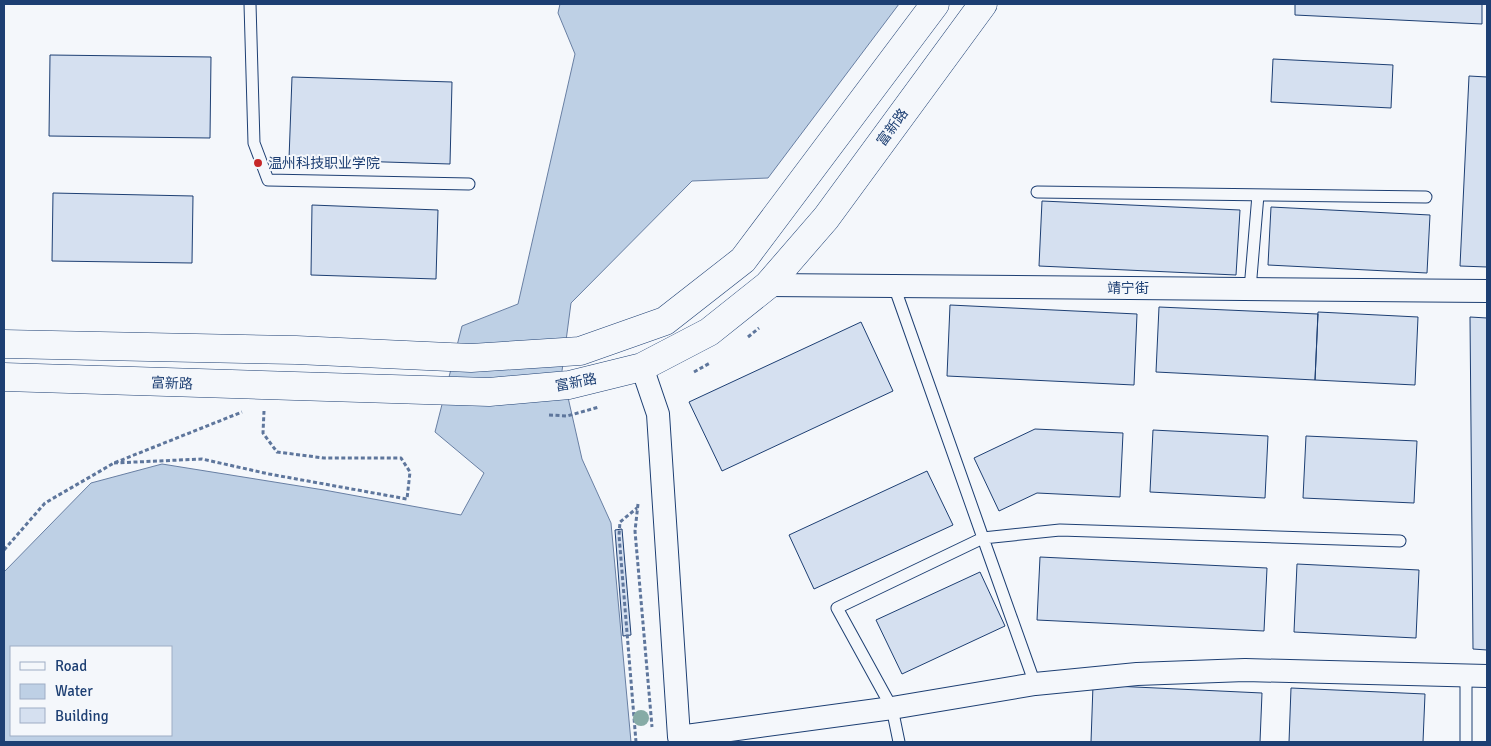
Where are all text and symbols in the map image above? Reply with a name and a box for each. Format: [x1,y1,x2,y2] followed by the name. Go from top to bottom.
[873,105,912,149] street label: 富新路
[268,155,380,172] place label: 温州科技职业学院
[252,157,264,169] marker: 温州科技职业学院
[1107,280,1149,297] street label: 靖宁街
[554,370,598,395] street label: 富新路
[151,374,193,393] street label: 富新路
[10,646,172,736] legend
[55,657,87,675] text: Road
[55,682,93,700] text: Water
[55,707,109,725] text: Building

